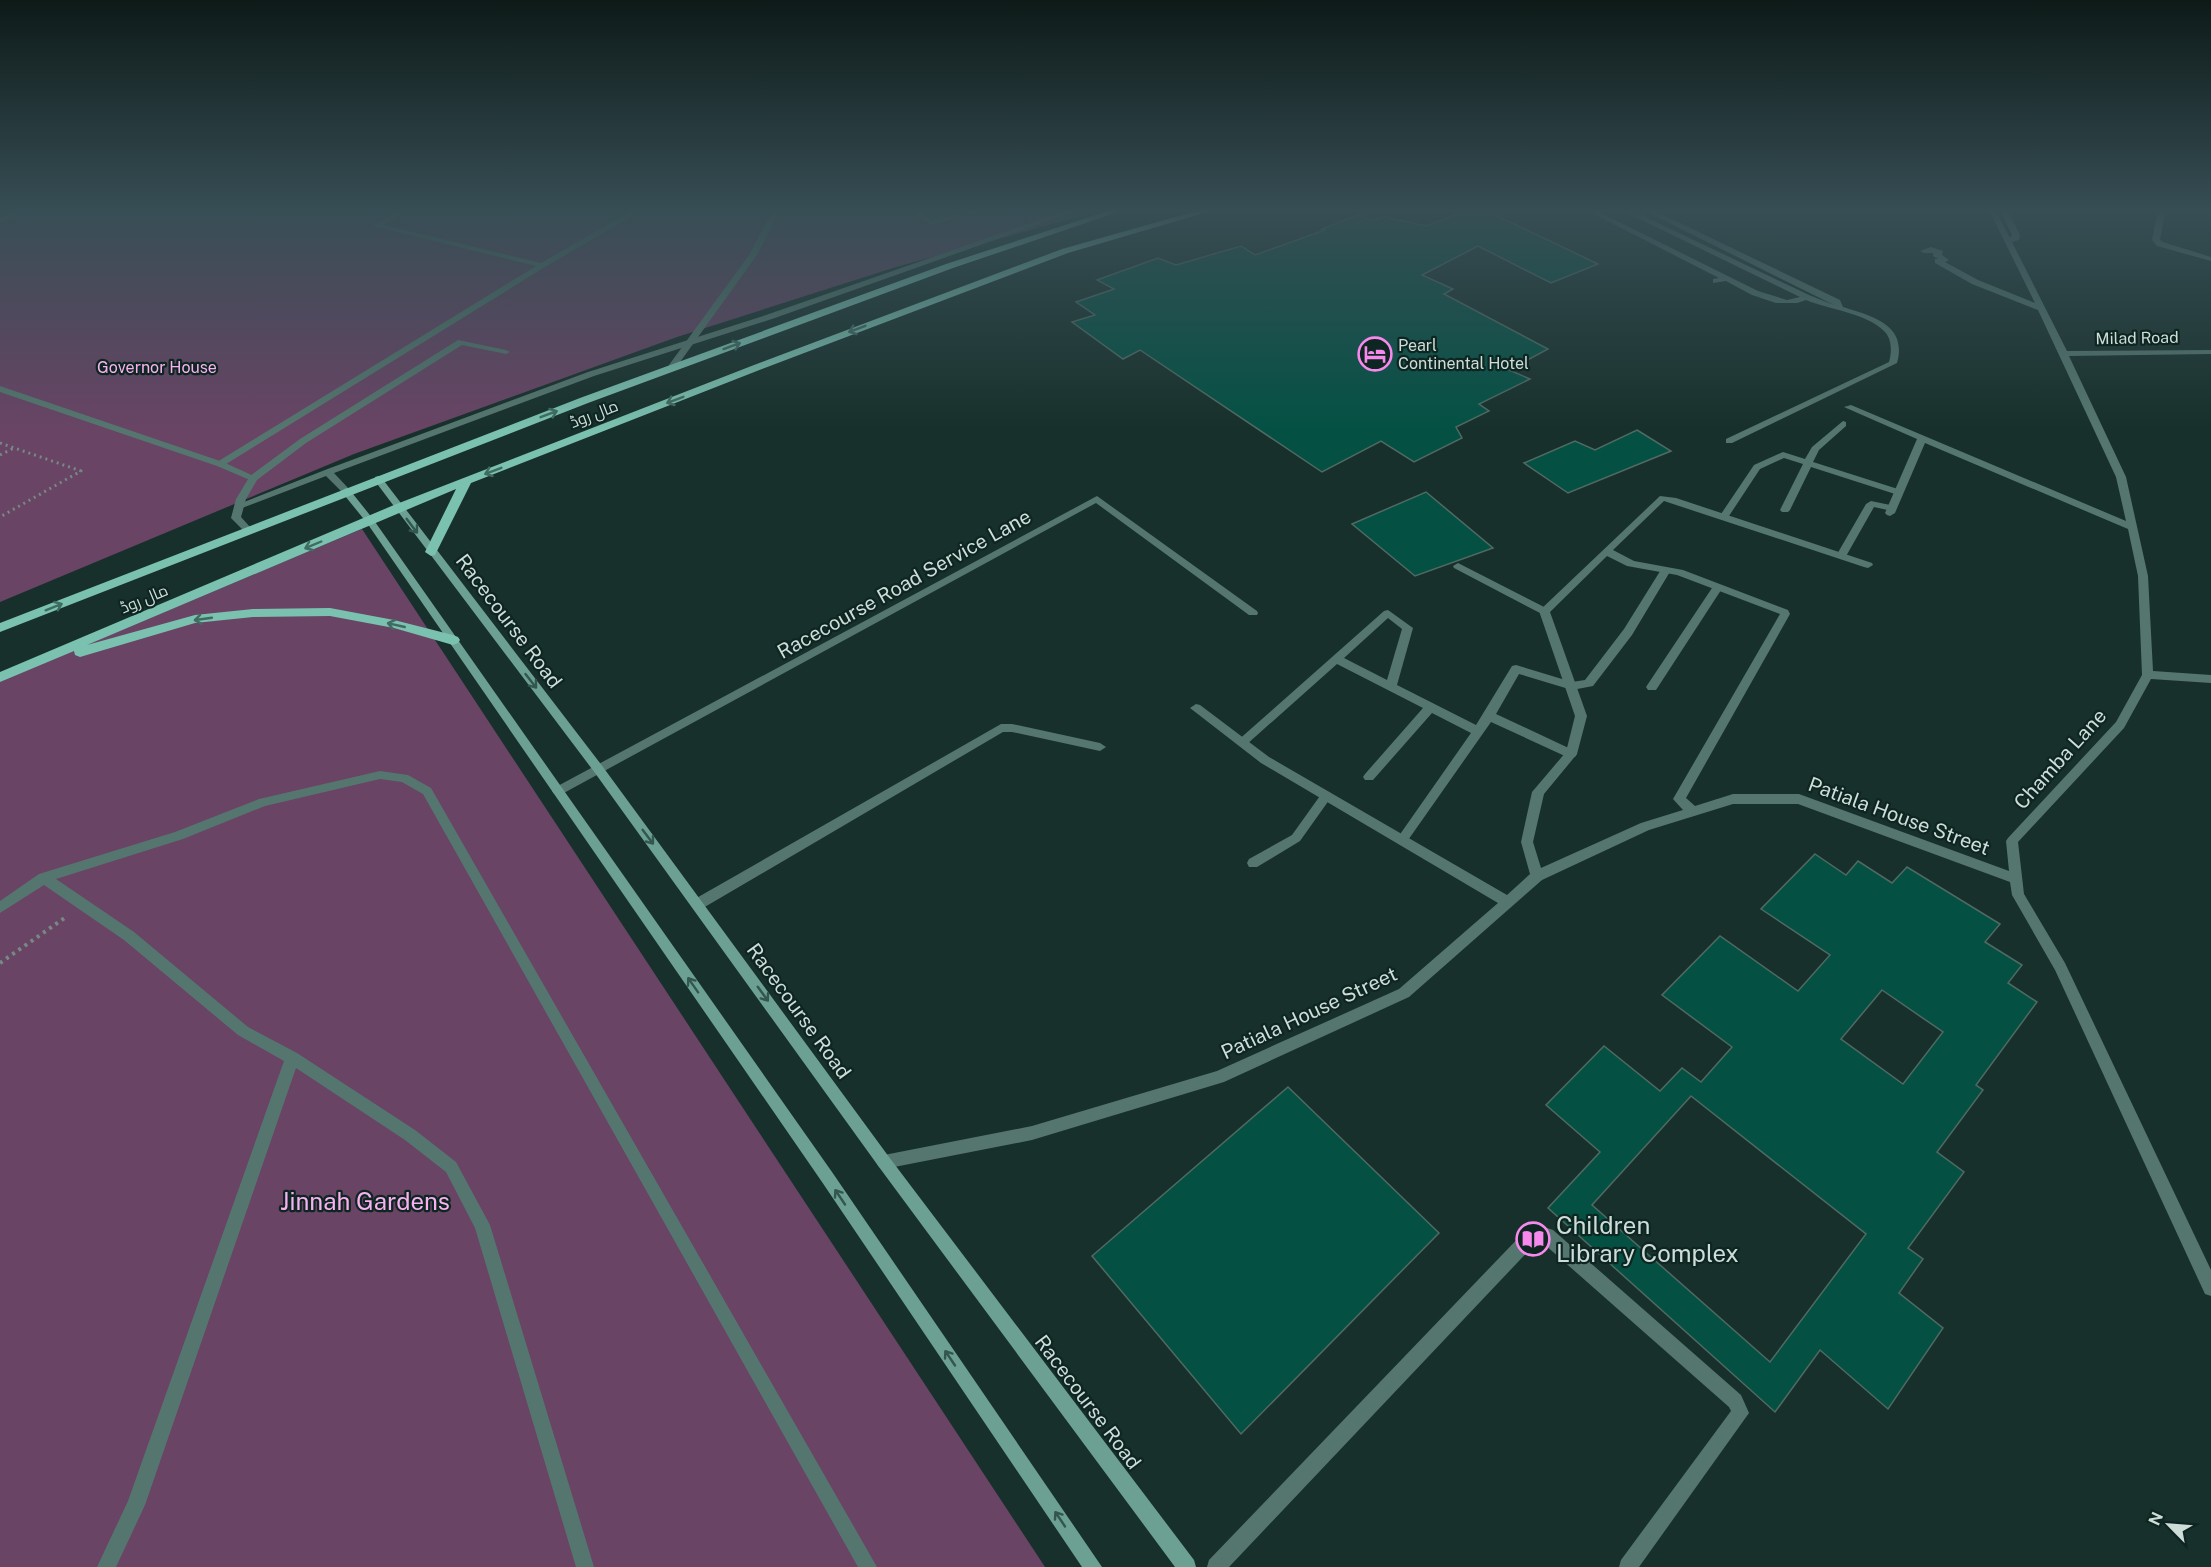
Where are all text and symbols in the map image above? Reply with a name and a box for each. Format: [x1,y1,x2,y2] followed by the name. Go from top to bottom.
[848,325,867,336] one-way arrow
[2095,328,2179,348] street label: Milad Road
[1357,336,1393,372] hotel icon: Pearl Continental Hotel
[1398,336,1529,373] place label: Pearl Continental Hotel
[722,339,741,350] one-way arrow
[97,358,217,377] park label: Governor House
[666,395,685,406] one-way arrow
[567,396,621,433] street label: مال روڈ
[539,408,558,419] one-way arrow
[485,466,503,477] one-way arrow
[773,504,1035,664] street label: Racecourse Road Service Lane
[406,518,418,534] one-way arrow
[304,540,323,551] one-way arrow
[451,549,567,693] street label: Racecourse Road
[117,580,171,618] street label: مال روڈ
[45,601,63,612] one-way arrow
[193,613,213,624] one-way arrow
[387,619,406,631] one-way arrow
[524,673,537,689] one-way arrow
[2009,704,2111,814] street label: Chamba Lane
[1805,772,1993,860] street label: Patiala House Street
[642,828,655,844] one-way arrow
[742,939,856,1083] street label: Racecourse Road
[1217,962,1401,1064] street label: Patiala House Street
[687,977,699,993] one-way arrow
[757,986,769,1002] one-way arrow
[280,1187,450,1215] park label: Jinnah Gardens
[834,1188,847,1205] one-way arrow
[1556,1211,1739,1267] place label: Children Library Complex
[1515,1221,1551,1257] library icon: Children Library Complex
[1030,1330,1146,1474] street label: Racecourse Road
[944,1349,957,1366] one-way arrow
[2139,1495,2199,1555] north arrow
[2145,1509,2167,1529] text: N
[1054,1511,1066,1527] one-way arrow

